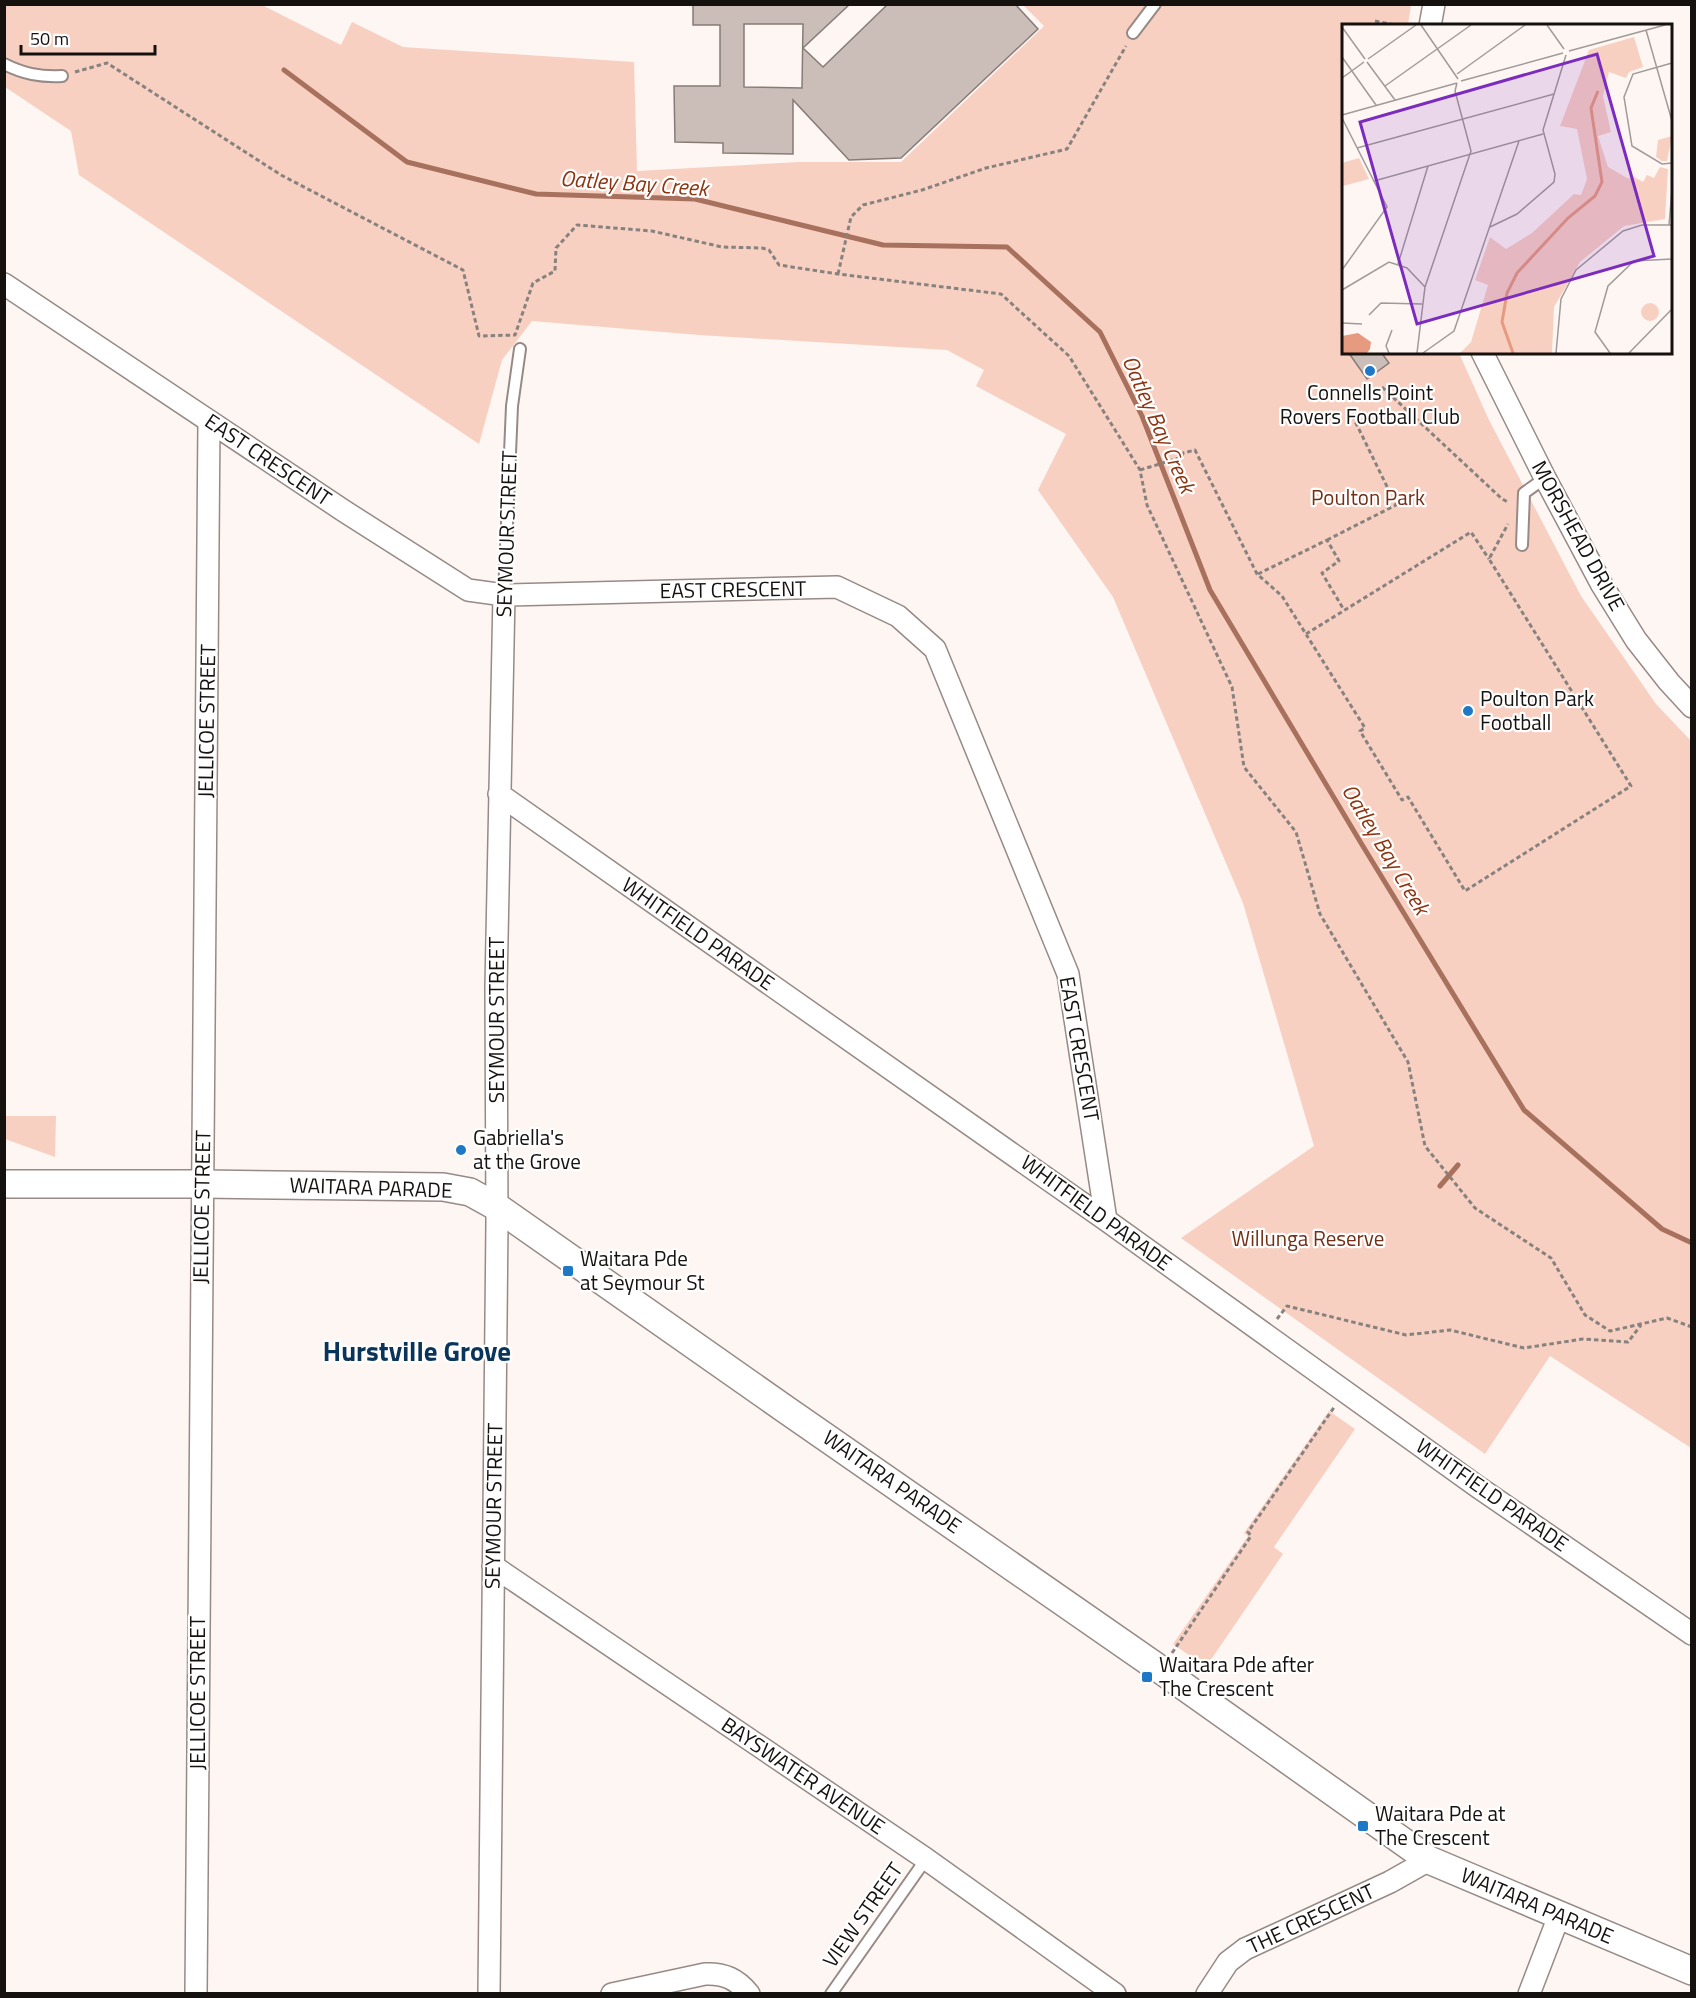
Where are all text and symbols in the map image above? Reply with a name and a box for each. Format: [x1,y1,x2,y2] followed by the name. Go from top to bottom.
[21,18,154,56] scale bar
[1342,24,1672,354] inset map
[30,25,69,52] text: 50 m
[559,161,711,205] water label: Oatley Bay Creek
[1113,350,1205,500] water label: Oatley Bay Creek
[1363,364,1377,378] marker: Connells Point Rovers Football Club
[1280,376,1460,432] place label: Connells Point Rovers Football Club
[199,405,338,513] street label: EAST CRESCENT
[487,450,525,618] street label: SEYMOUR STREET
[1524,454,1634,617] street label: MORSHEAD DRIVE
[1311,481,1425,513] park label: Poulton Park
[659,572,807,606] street label: EAST CRESCENT
[189,644,223,798] street label: JELLICOE STREET
[1480,682,1594,738] place label: Poulton Park Football
[1461,704,1475,718] marker: Poulton Park Football
[1333,777,1440,923] water label: Oatley Bay Creek
[616,869,781,998] street label: WHITFIELD PARADE
[480,937,512,1103] street label: SEYMOUR STREET
[1051,974,1108,1124] street label: EAST CRESCENT
[473,1121,581,1177] place label: Gabriella's at the Grove
[184,1130,218,1284] street label: JELLICOE STREET
[454,1143,468,1157] marker: Gabriella's at the Grove
[1014,1146,1179,1278] street label: WHITFIELD PARADE
[289,1168,453,1206] street label: WAITARA PARADE
[1232,1222,1384,1254] park label: Willunga Reserve
[580,1242,705,1298] place label: Waitara Pde at Seymour St
[561,1264,575,1278] marker: Waitara Pde at Seymour St
[323,1330,511,1371] district label: Hurstville Grove
[817,1421,969,1541] street label: WAITARA PARADE
[476,1422,510,1590] street label: SEYMOUR STREET
[1410,1430,1575,1559] street label: WHITFIELD PARADE
[181,1616,213,1770] street label: JELLICOE STREET
[1159,1648,1314,1704] place label: Waitara Pde after The Crescent
[1140,1670,1154,1684] marker: Waitara Pde after The Crescent
[715,1708,892,1842] street label: BAYSWATER AVENUE
[1375,1797,1506,1853] place label: Waitara Pde at The Crescent
[1356,1819,1370,1833] marker: Waitara Pde at The Crescent
[814,1855,910,1974] street label: VIEW STREET
[1456,1858,1619,1952] street label: WAITARA PARADE
[1242,1875,1379,1962] street label: THE CRESCENT

